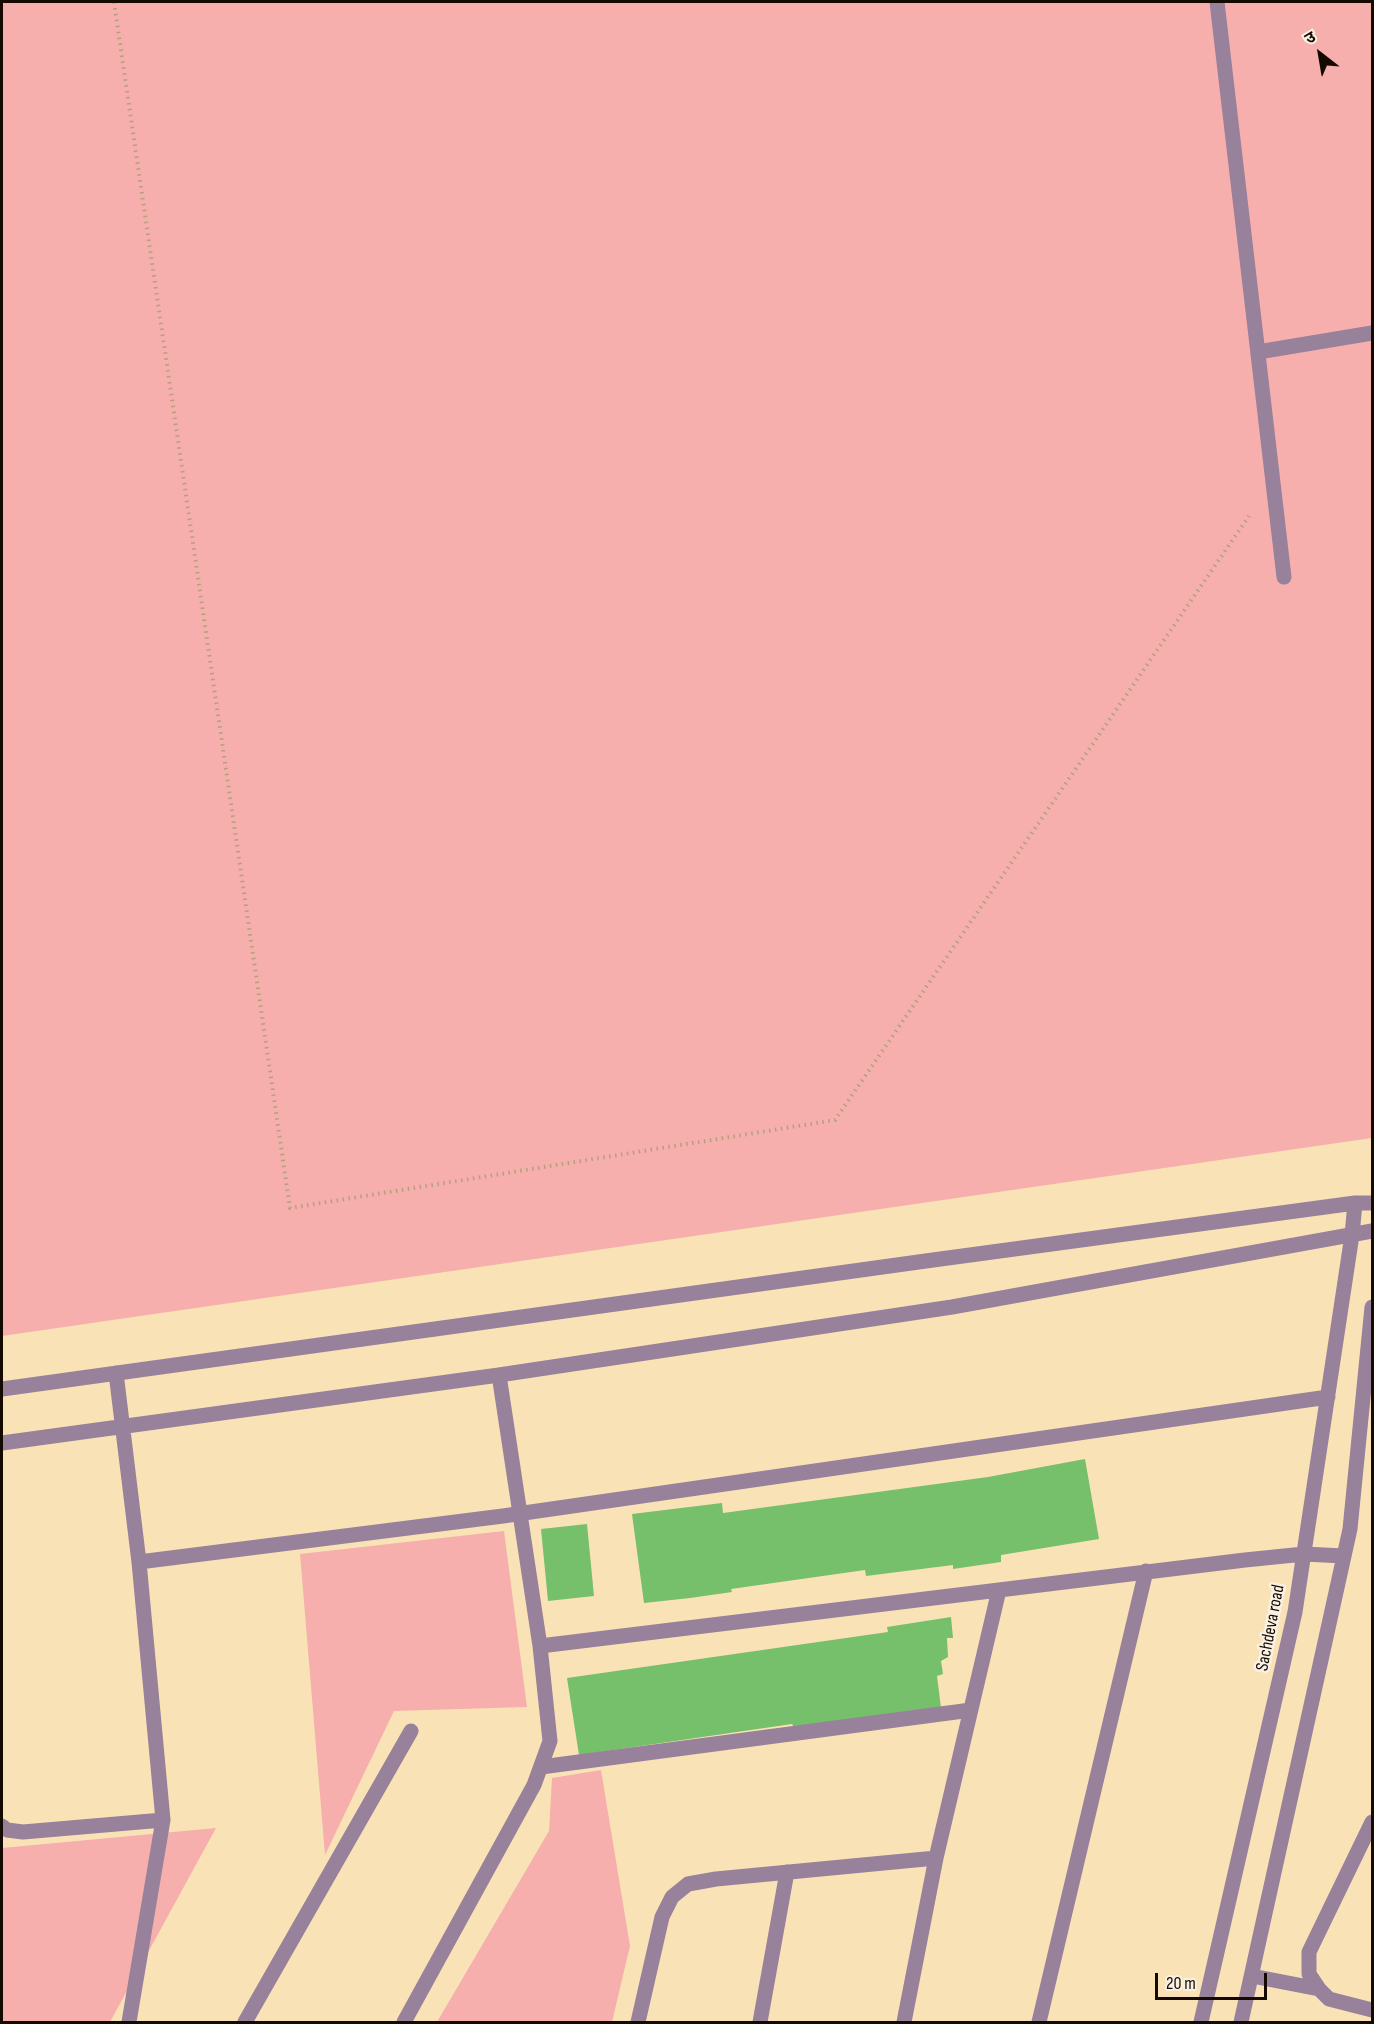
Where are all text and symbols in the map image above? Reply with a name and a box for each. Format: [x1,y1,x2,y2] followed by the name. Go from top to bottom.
[1290,24,1350,84] north arrow
[1302,28,1319,49] text: उ
[1252,1583,1290,1673] street label: Sachdeva road
[1158,1961,1270,1999] scale bar
[1166,1973,1196,1994] text: 20 m

